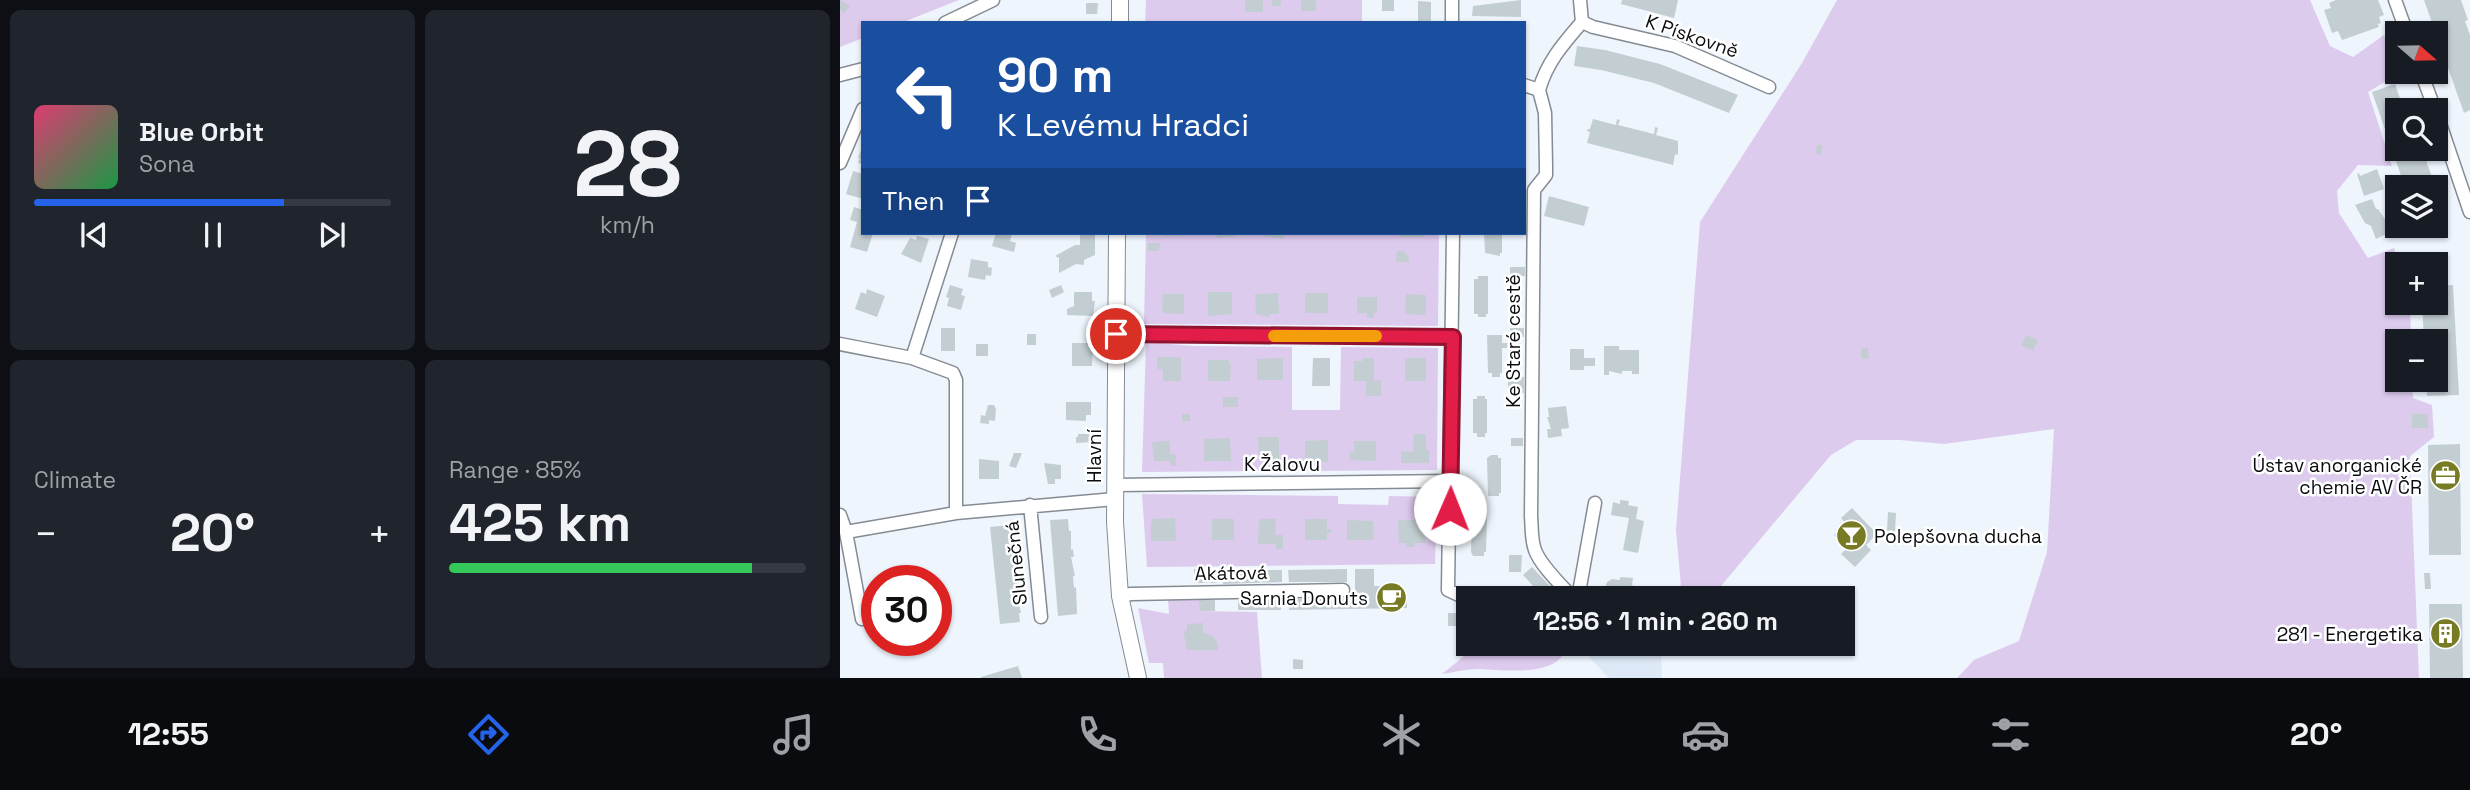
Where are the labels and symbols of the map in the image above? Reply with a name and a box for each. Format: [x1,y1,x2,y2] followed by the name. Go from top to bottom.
[1642,8,1742,64] street label: K Pískovně
[2385,21,2448,84] north arrow
[1501,274,1526,408] street label: Ke Staré cestě
[1086,304,1146,364] pin
[1082,429,1107,483] street label: Hlavní
[1244,452,1320,477] street label: K Žalovu
[2252,453,2422,500] place label: Ústav anorganické chemie AV ČR
[2428,459,2462,493] office icon: Ústav anorganické chemie AV ČR
[1413,472,1487,546] position arrow
[999,519,1033,606] street label: Slunečná
[1834,519,1868,553] bar icon: Polepšovna ducha
[1874,524,2042,549] place label: Polepšovna ducha
[1194,560,1268,586] street label: Akátová
[861,565,952,656] speed limit sign: 30
[1374,581,1408,615] cafe icon: Sarnia Donuts
[1240,586,1368,611] place label: Sarnia Donuts
[2429,617,2463,651] building icon: 281 - Energetika
[2277,622,2423,647] place label: 281 - Energetika

